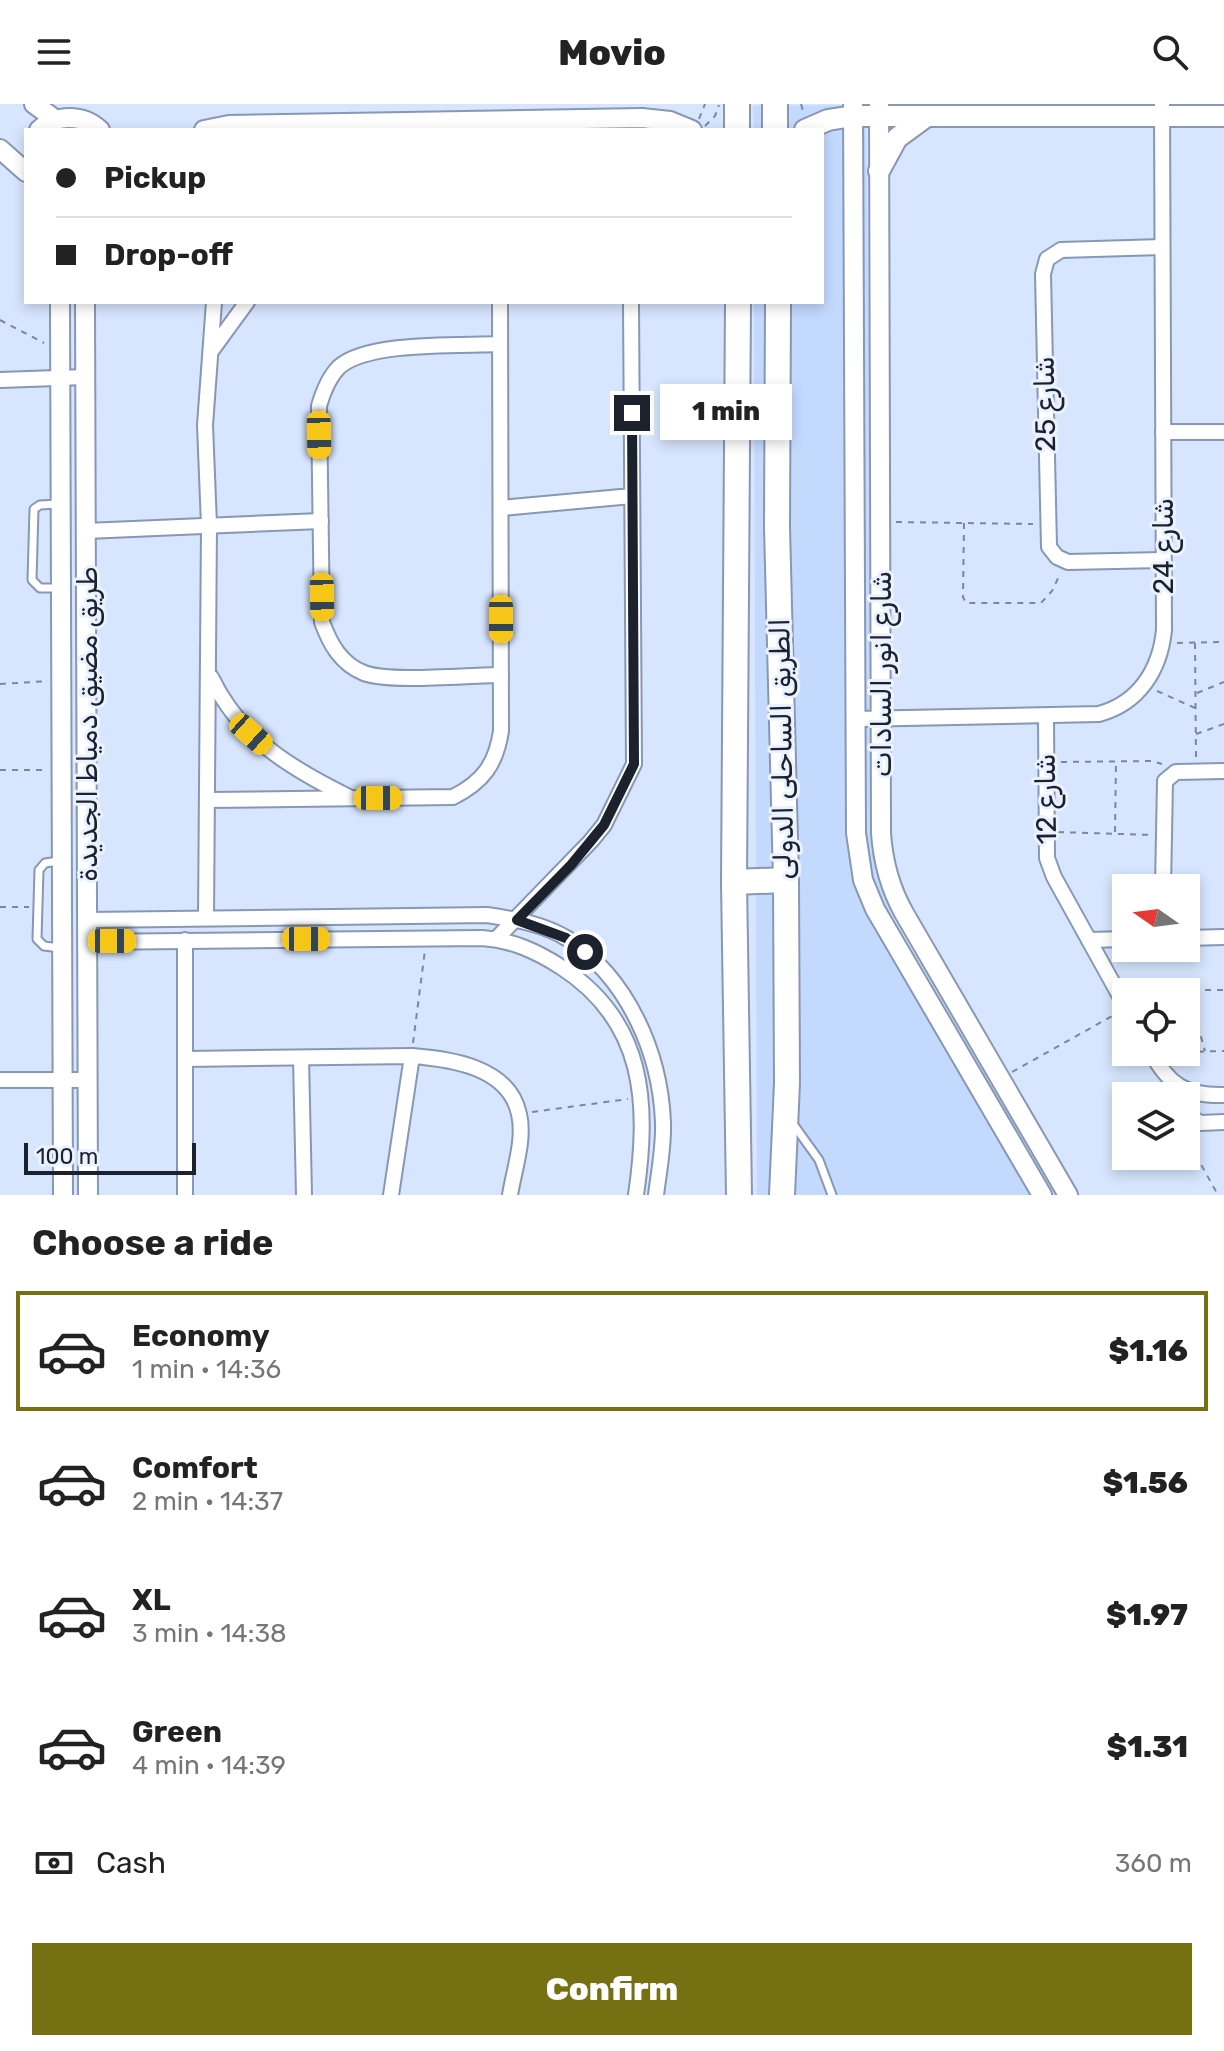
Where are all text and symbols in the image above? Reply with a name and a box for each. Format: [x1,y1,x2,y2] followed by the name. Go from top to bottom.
[32,30,76,74] icon: menu
[1148,30,1192,74] icon: search
[558,31,666,74] text: Movio
[104,160,206,196] text: Pickup
[104,237,233,273] text: Drop-off
[1028,356,1065,452] street label: شارع 25
[660,385,792,441] callout: 1 min
[614,395,650,431] route end
[692,396,760,427] text: 1 min
[307,411,331,459] car
[1147,498,1183,594] street label: شارع 24
[71,566,104,882] street label: طريق مضيق دمياط الجديدة
[865,571,901,777] street label: شارع انور السادات
[310,573,334,621] car
[489,595,513,643] car
[763,618,801,880] street label: الطريق الساحلى الدولى
[225,709,277,759] car
[1029,753,1066,845] street label: شارع 12
[354,786,402,810] car
[1112,874,1200,962] north arrow
[1112,874,1200,1170] map controls
[282,927,330,951] car
[88,929,136,953] car
[567,934,603,970] route start
[1112,978,1200,1066] button: locate
[1112,1082,1200,1170] button: layers
[24,1139,196,1175] scale bar
[36,1143,98,1170] text: 100 m
[32,1221,273,1264] text: Choose a ride
[36,1315,108,1387] icon: car
[132,1318,270,1354] text: Economy
[1109,1333,1188,1369] text: $1.16
[132,1354,281,1385] text: 1 min · 14:36
[36,1447,108,1519] icon: car
[132,1450,258,1486] text: Comfort
[1102,1465,1188,1501] text: $1.56
[132,1486,283,1517] text: 2 min · 14:37
[36,1579,108,1651] icon: car
[132,1582,171,1618] text: XL
[1106,1597,1188,1633] text: $1.97
[132,1618,287,1649] text: 3 min · 14:38
[36,1711,108,1783] icon: car
[132,1714,222,1750] text: Green
[1107,1729,1188,1765] text: $1.31
[132,1750,286,1781] text: 4 min · 14:39
[32,1841,76,1885] icon: cash
[96,1845,166,1881] text: Cash
[1115,1848,1192,1879] text: 360 m
[32,1943,1192,2035] button: Confirm

